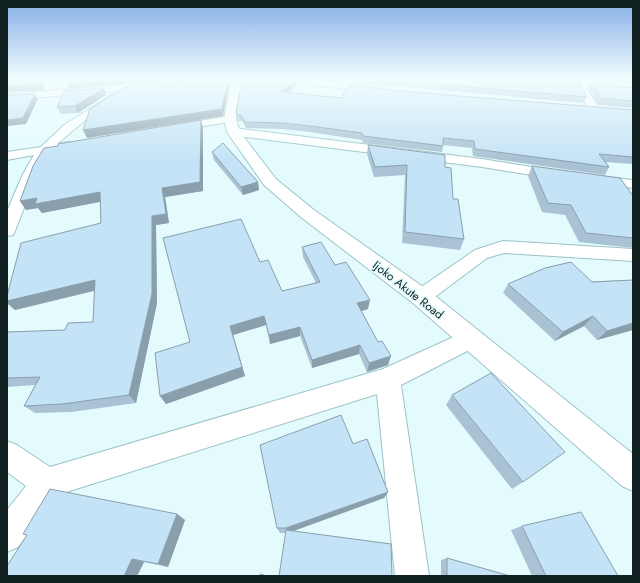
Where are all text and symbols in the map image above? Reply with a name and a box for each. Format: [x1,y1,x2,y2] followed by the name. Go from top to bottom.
[369,257,447,323] street label: Ijoko Akute Road

